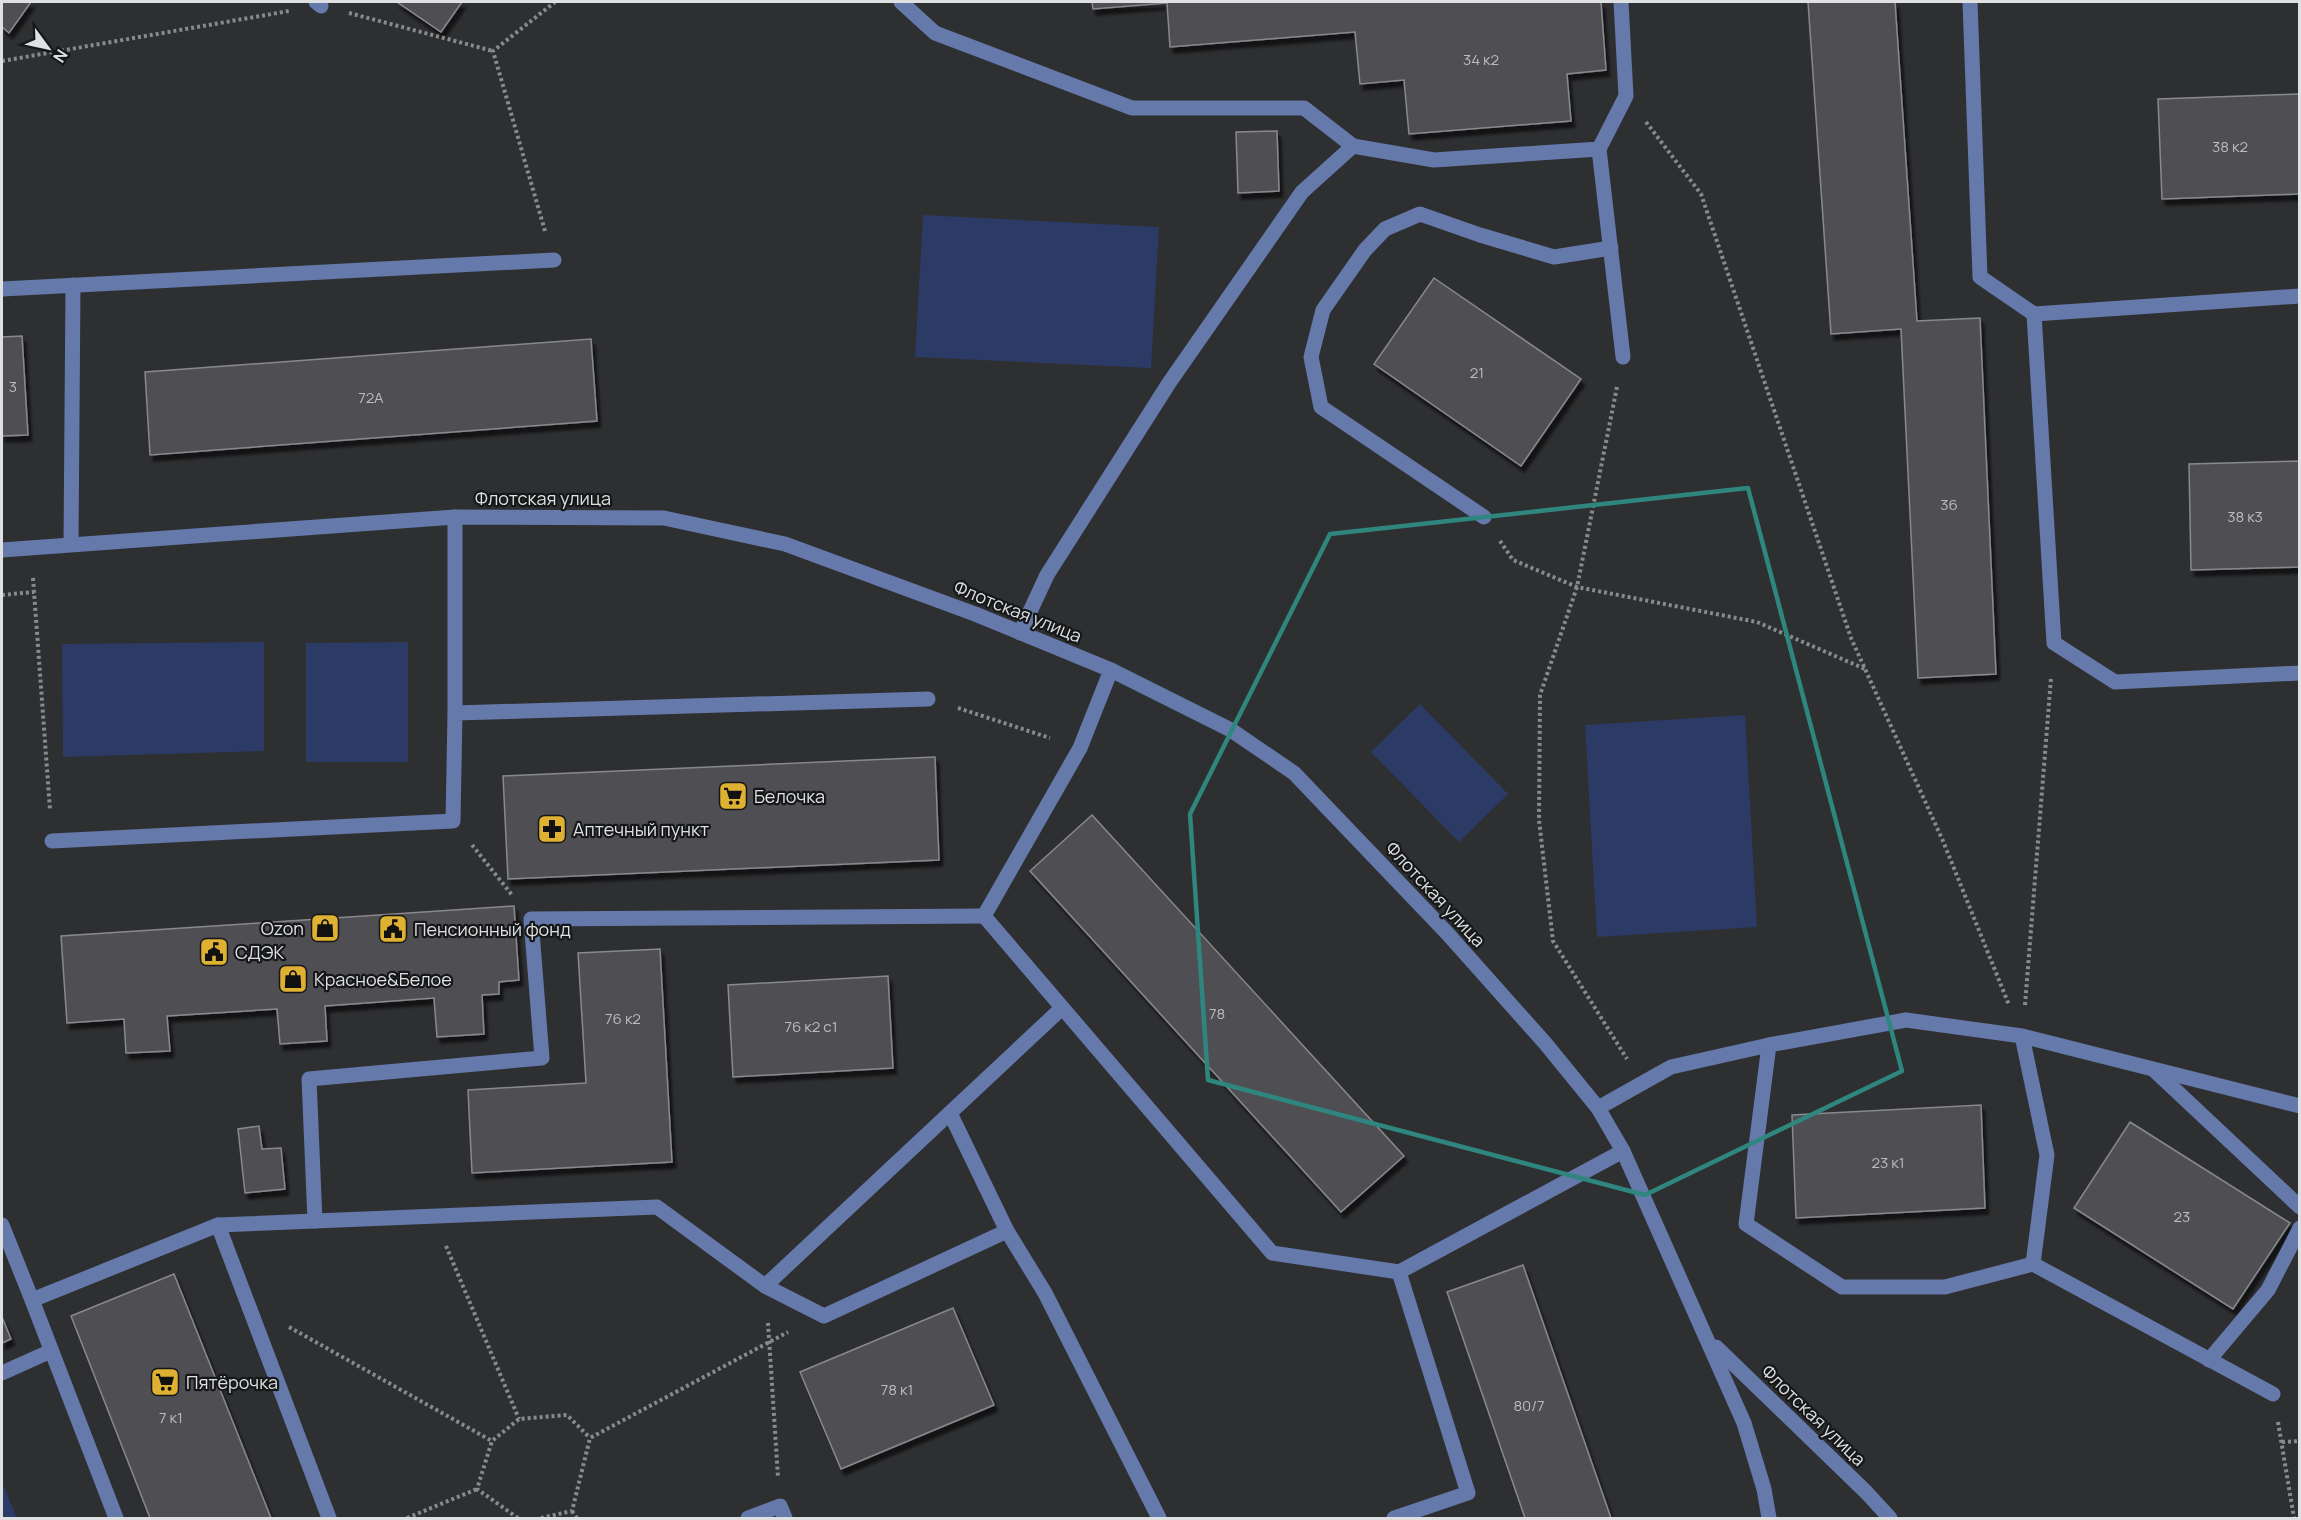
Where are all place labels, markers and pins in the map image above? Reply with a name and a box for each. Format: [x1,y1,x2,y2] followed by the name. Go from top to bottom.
[717,780,749,812] supermarket icon: Белочка
[754,784,825,808] place label: Белочка
[536,813,568,845] pharmacy icon: Аптечный пункт
[573,817,709,841] place label: Аптечный пункт
[309,912,341,944] shop icon: Ozon
[377,913,409,945] public building icon: Пенсионный фонд
[261,916,304,940] place label: Ozon
[414,917,571,941] place label: Пенсионный фонд
[198,936,230,968] public building icon: СДЭК
[235,940,284,964] place label: СДЭК
[277,963,309,995] shop icon: Красное&Белое
[314,967,452,991] place label: Красное&Белое
[149,1366,181,1398] supermarket icon: Пятёрочка
[186,1370,278,1394] place label: Пятёрочка

